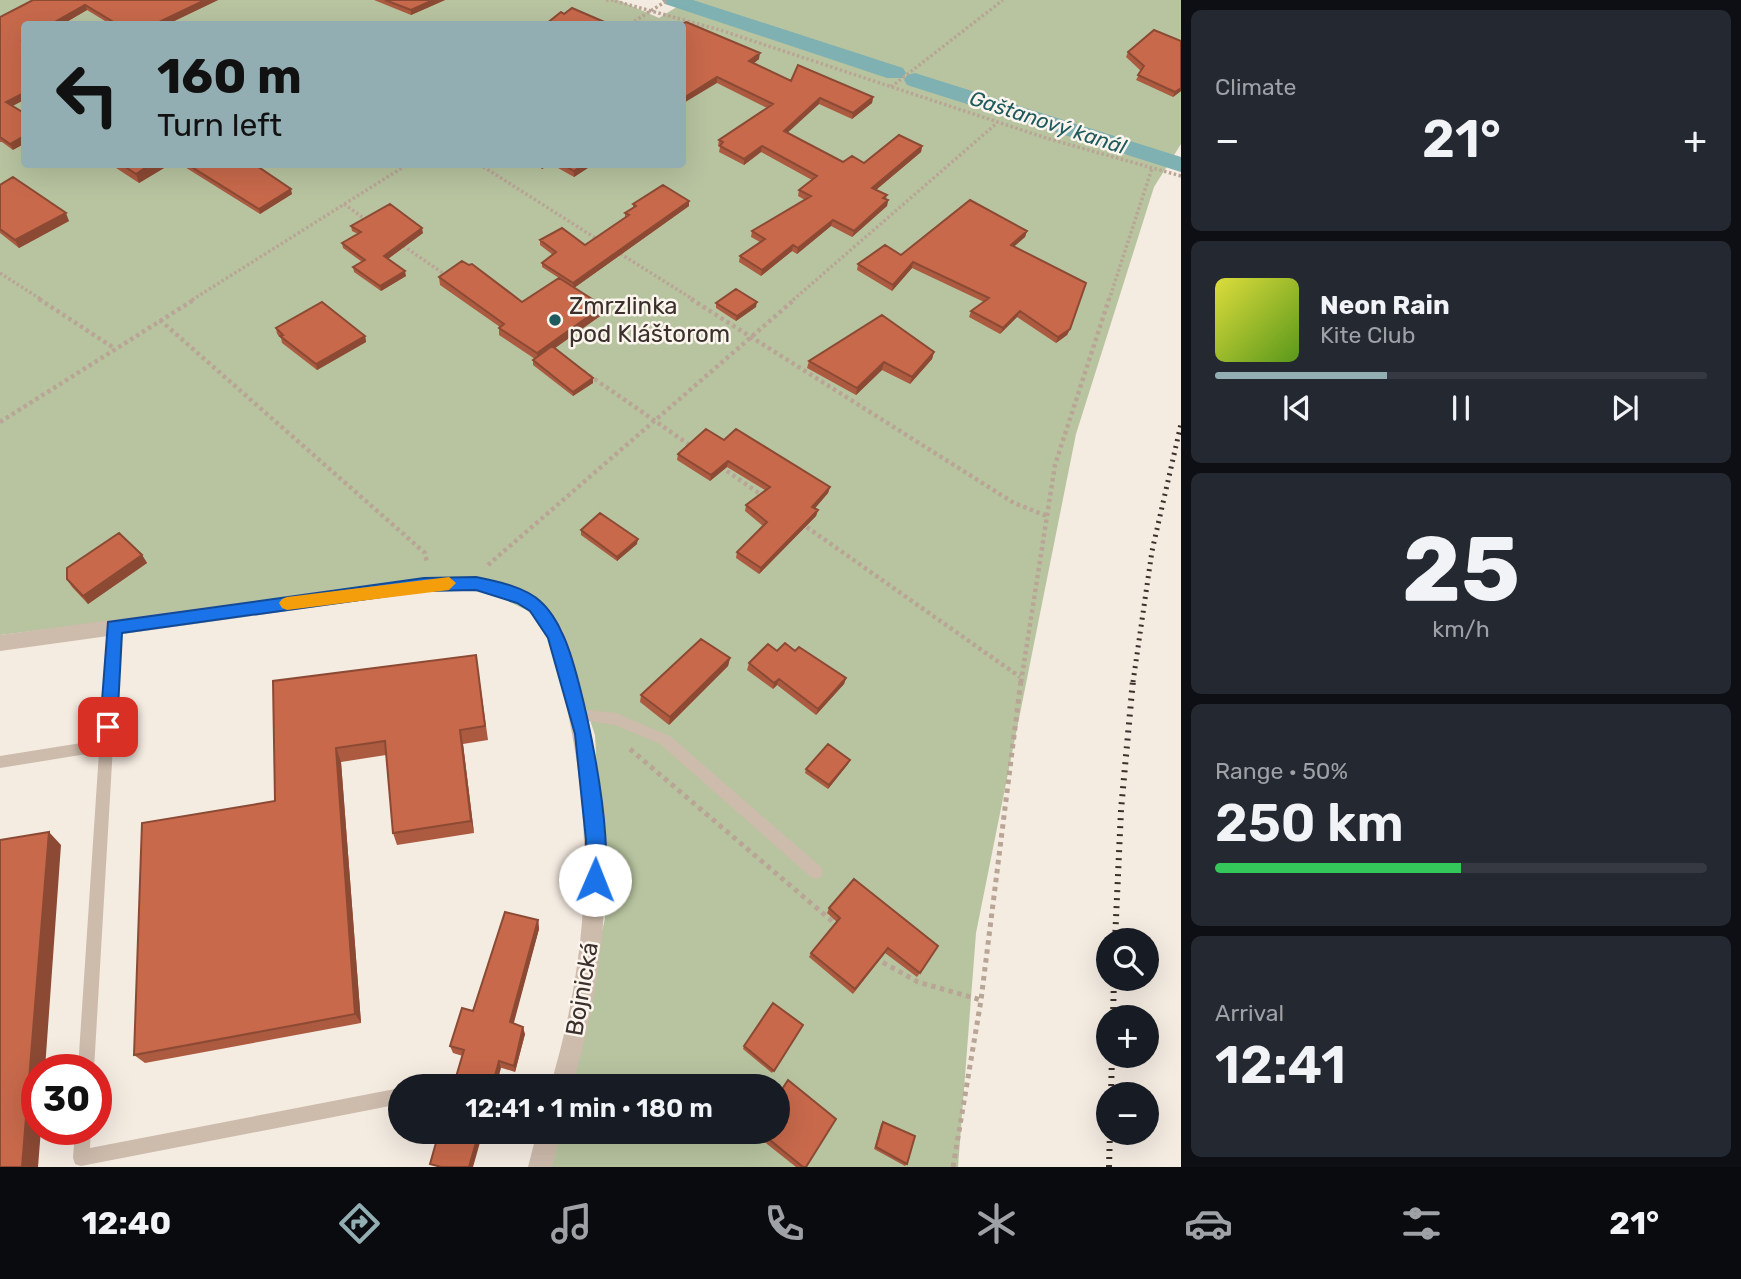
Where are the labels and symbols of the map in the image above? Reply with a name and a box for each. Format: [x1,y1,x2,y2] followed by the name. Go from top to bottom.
[967,85,1130,159] water label: Gaštanový kanál
[569,292,730,348] place label: Zmrzlinka pod Kláštorom
[547,312,563,328] marker: Zmrzlinka pod Kláštorom
[78,697,138,757] pin
[558,843,632,917] position arrow
[560,940,604,1038] street label: Bojnická
[21,1054,112,1145] speed limit sign: 30

